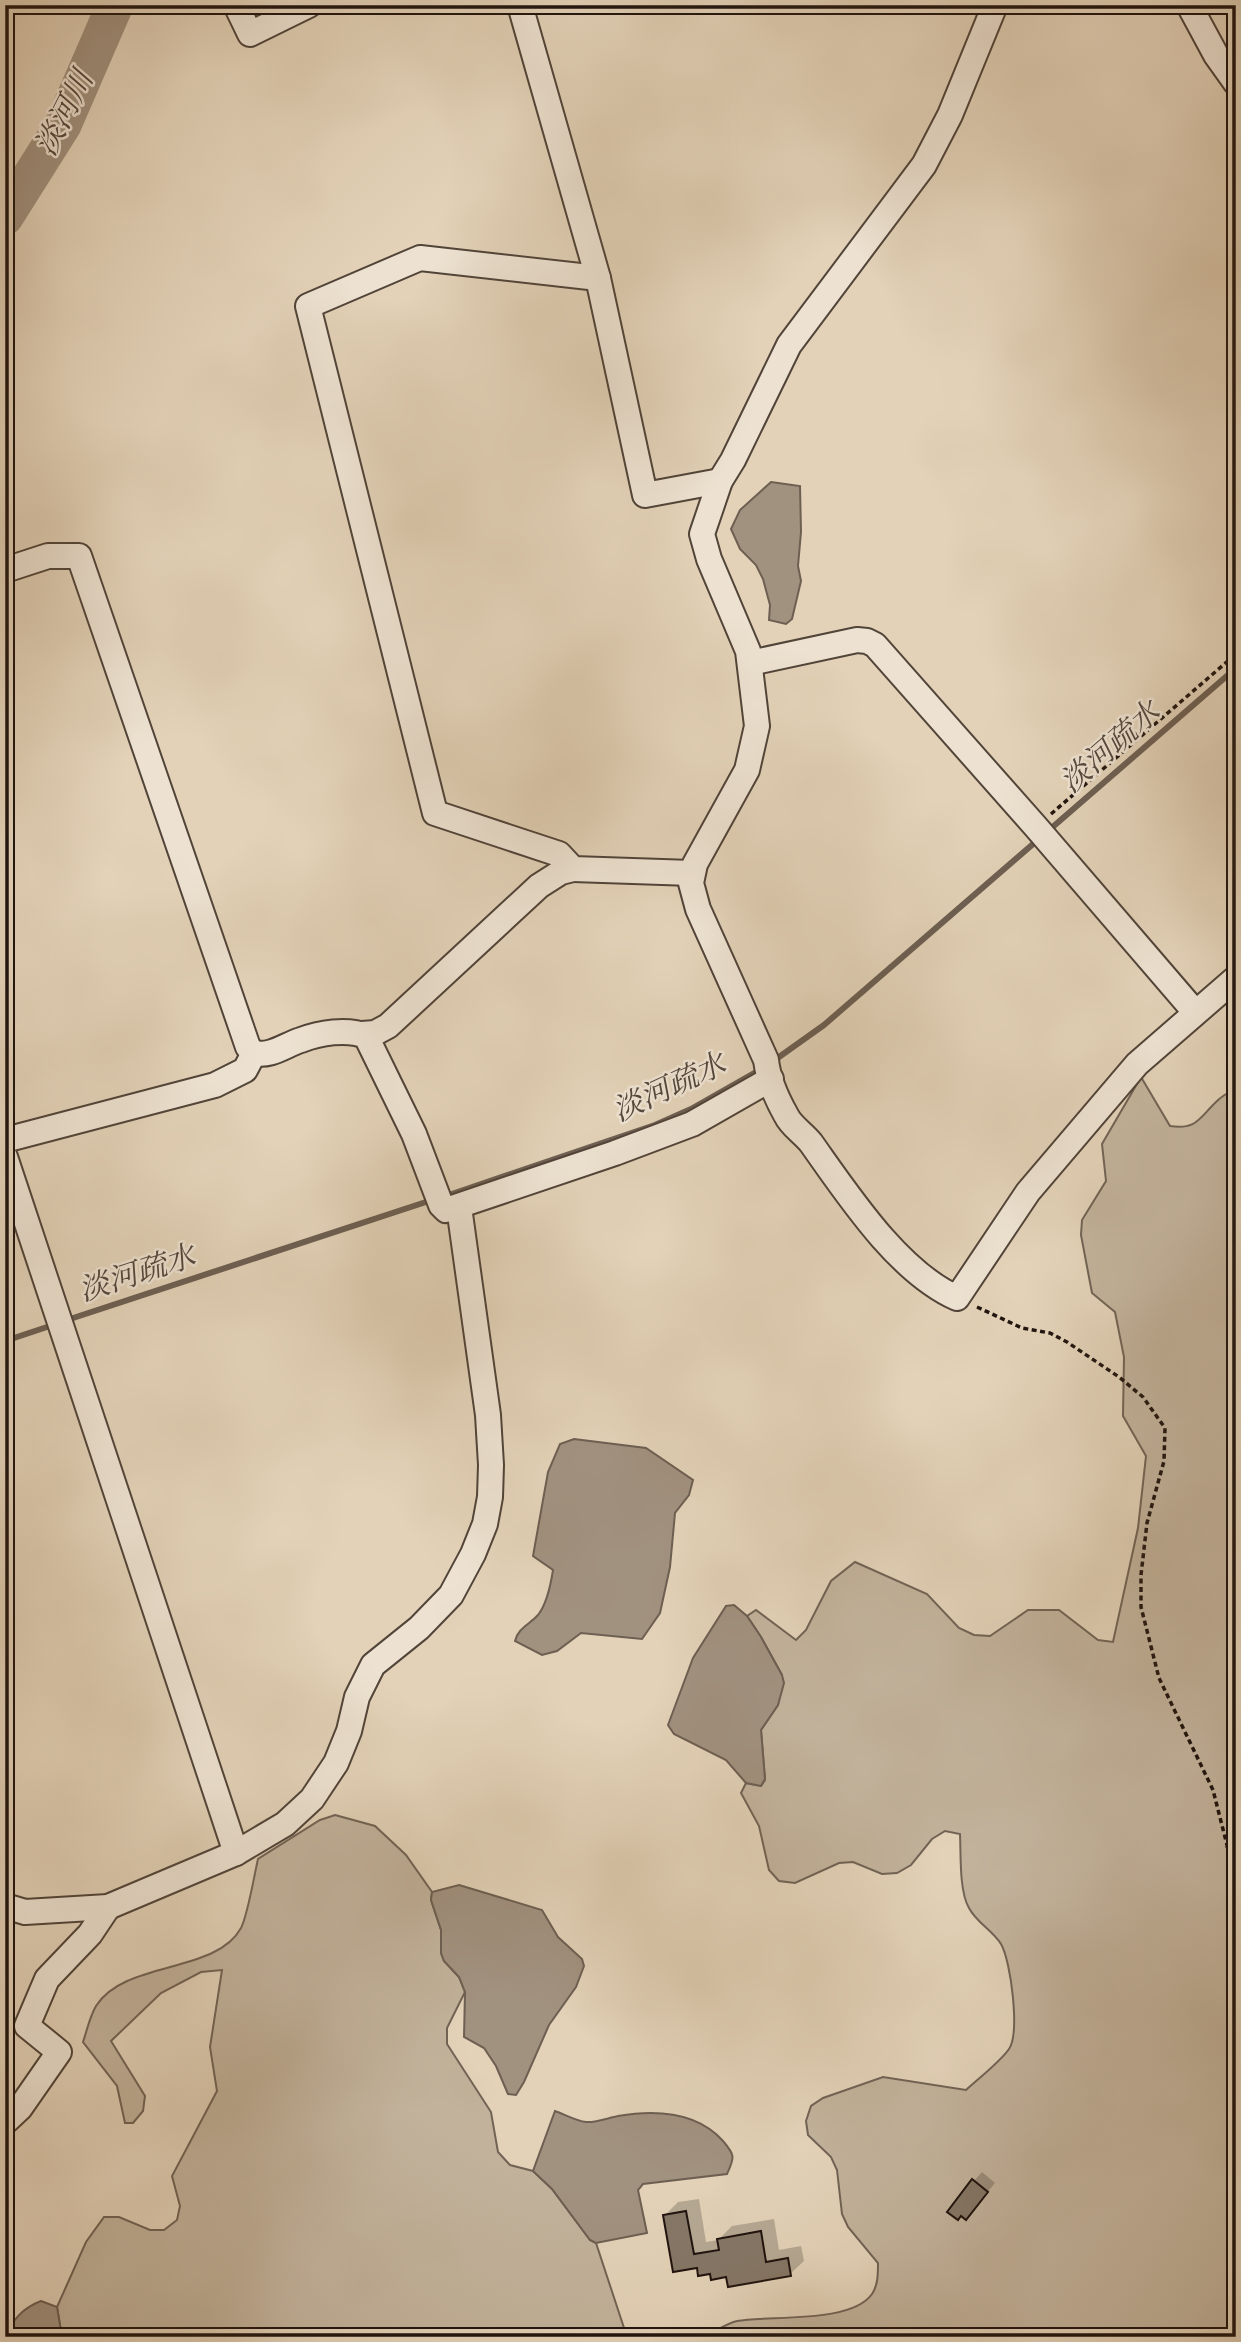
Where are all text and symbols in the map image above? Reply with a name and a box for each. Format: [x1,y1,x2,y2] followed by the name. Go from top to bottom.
[28,62,102,161] water label: 淡河川
[1053,692,1169,800] water label: 淡河疏水
[607,1044,734,1129] water label: 淡河疏水
[74,1236,202,1309] water label: 淡河疏水

